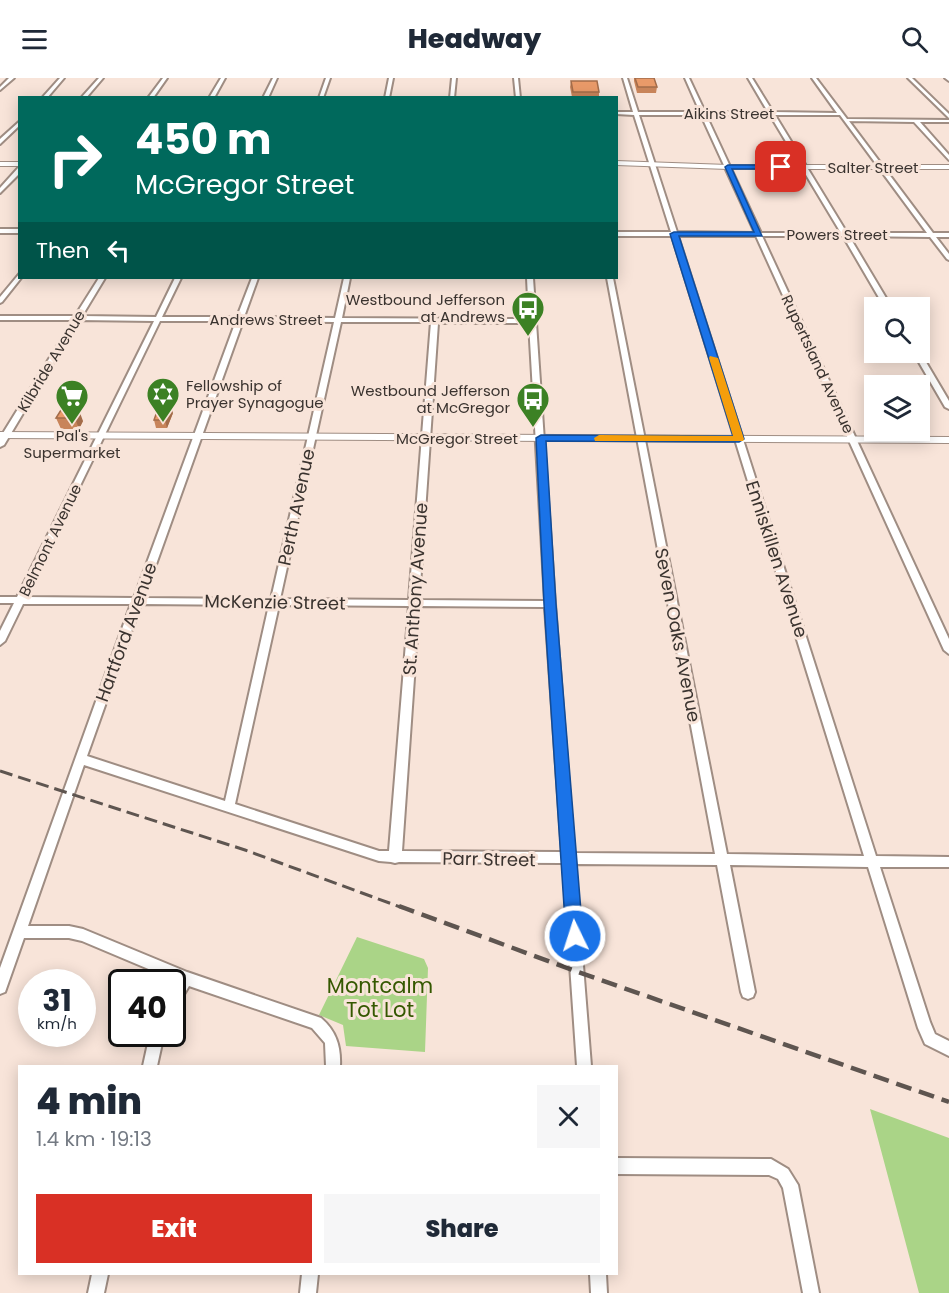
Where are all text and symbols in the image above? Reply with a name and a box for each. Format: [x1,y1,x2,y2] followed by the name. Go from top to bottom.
[408,20,541,57] text: Headway
[18,23,51,56] icon: menu
[898,23,931,56] icon: search
[684,103,774,124] street label: Aikins Street
[135,110,272,169] text: 450 m
[36,120,114,198] icon: right
[755,141,806,192] pin
[764,150,797,183] icon: arrive
[828,157,918,178] street label: Salter Street
[135,166,354,203] text: McGregor Street
[786,224,888,245] street label: Powers Street
[102,234,135,267] icon: left
[36,235,90,266] text: Then
[346,289,505,327] place label: Westbound Jefferson at Andrews
[510,290,546,337] bus stop icon: Westbound Jefferson at Andrews
[777,291,859,437] street label: Rupertsland Avenue
[864,297,930,441] map controls
[864,297,930,363] button: search
[12,306,90,416] street label: Kilbride Avenue
[210,309,322,330] street label: Andrews Street
[186,375,324,413] place label: Fellowship of Prayer Synagogue
[864,375,930,441] button: layers
[145,376,181,423] synagogue icon: Fellowship of Prayer Synagogue
[54,378,90,425] supermarket icon: Pal's Supermarket
[351,380,510,418] place label: Westbound Jefferson at McGregor
[515,381,551,428] bus stop icon: Westbound Jefferson at McGregor
[23,425,121,463] place label: Pal's Supermarket
[396,428,518,449] street label: McGregor Street
[271,446,321,568] street label: Perth Avenue
[740,477,814,641] street label: Enniskillen Avenue
[14,480,86,600] street label: Belmont Avenue
[396,502,434,676] street label: St. Anthony Avenue
[649,546,707,724] street label: Seven Oaks Avenue
[89,559,163,705] street label: Hartford Avenue
[204,588,346,616] street label: McKenzie Street
[442,846,536,872] street label: Parr Street
[543,904,607,968] position arrow
[108,969,186,1047] speed limit sign: 40
[327,971,433,1024] park label: Montcalm Tot Lot
[42,979,72,1022] text: 31
[37,1013,77,1034] text: km/h
[36,1076,142,1127] text: 4 min
[537,1085,600,1148] button: close
[36,1125,152,1153] text: 1.4 km · 19:13
[36,1194,312,1263] button: Exit
[324,1194,600,1263] button: Share

